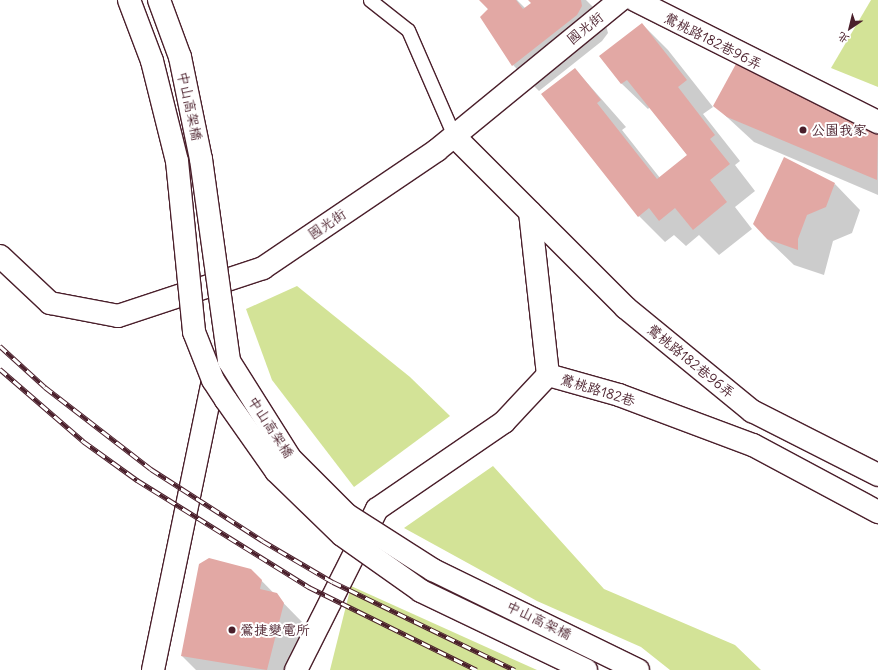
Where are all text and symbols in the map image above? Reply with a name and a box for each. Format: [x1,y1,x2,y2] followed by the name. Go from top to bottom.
[563,8,607,48] street label: 國光街
[830,8,870,48] north arrow
[661,9,765,73] street label: 鶯桃路182巷96弄
[835,29,852,47] text: 北
[175,70,205,142] street label: 中山高架橋
[811,122,867,138] place label: 公園我家
[798,125,808,135] marker: 公園我家
[305,205,349,243] street label: 國光街
[644,321,738,401] street label: 鶯桃路182巷96弄
[559,371,637,409] street label: 鶯桃路182巷
[245,393,297,461] street label: 中山高架橋
[504,597,574,643] street label: 中山高架橋
[240,622,310,638] place label: 鶯捷變電所
[227,625,237,635] marker: 鶯捷變電所

